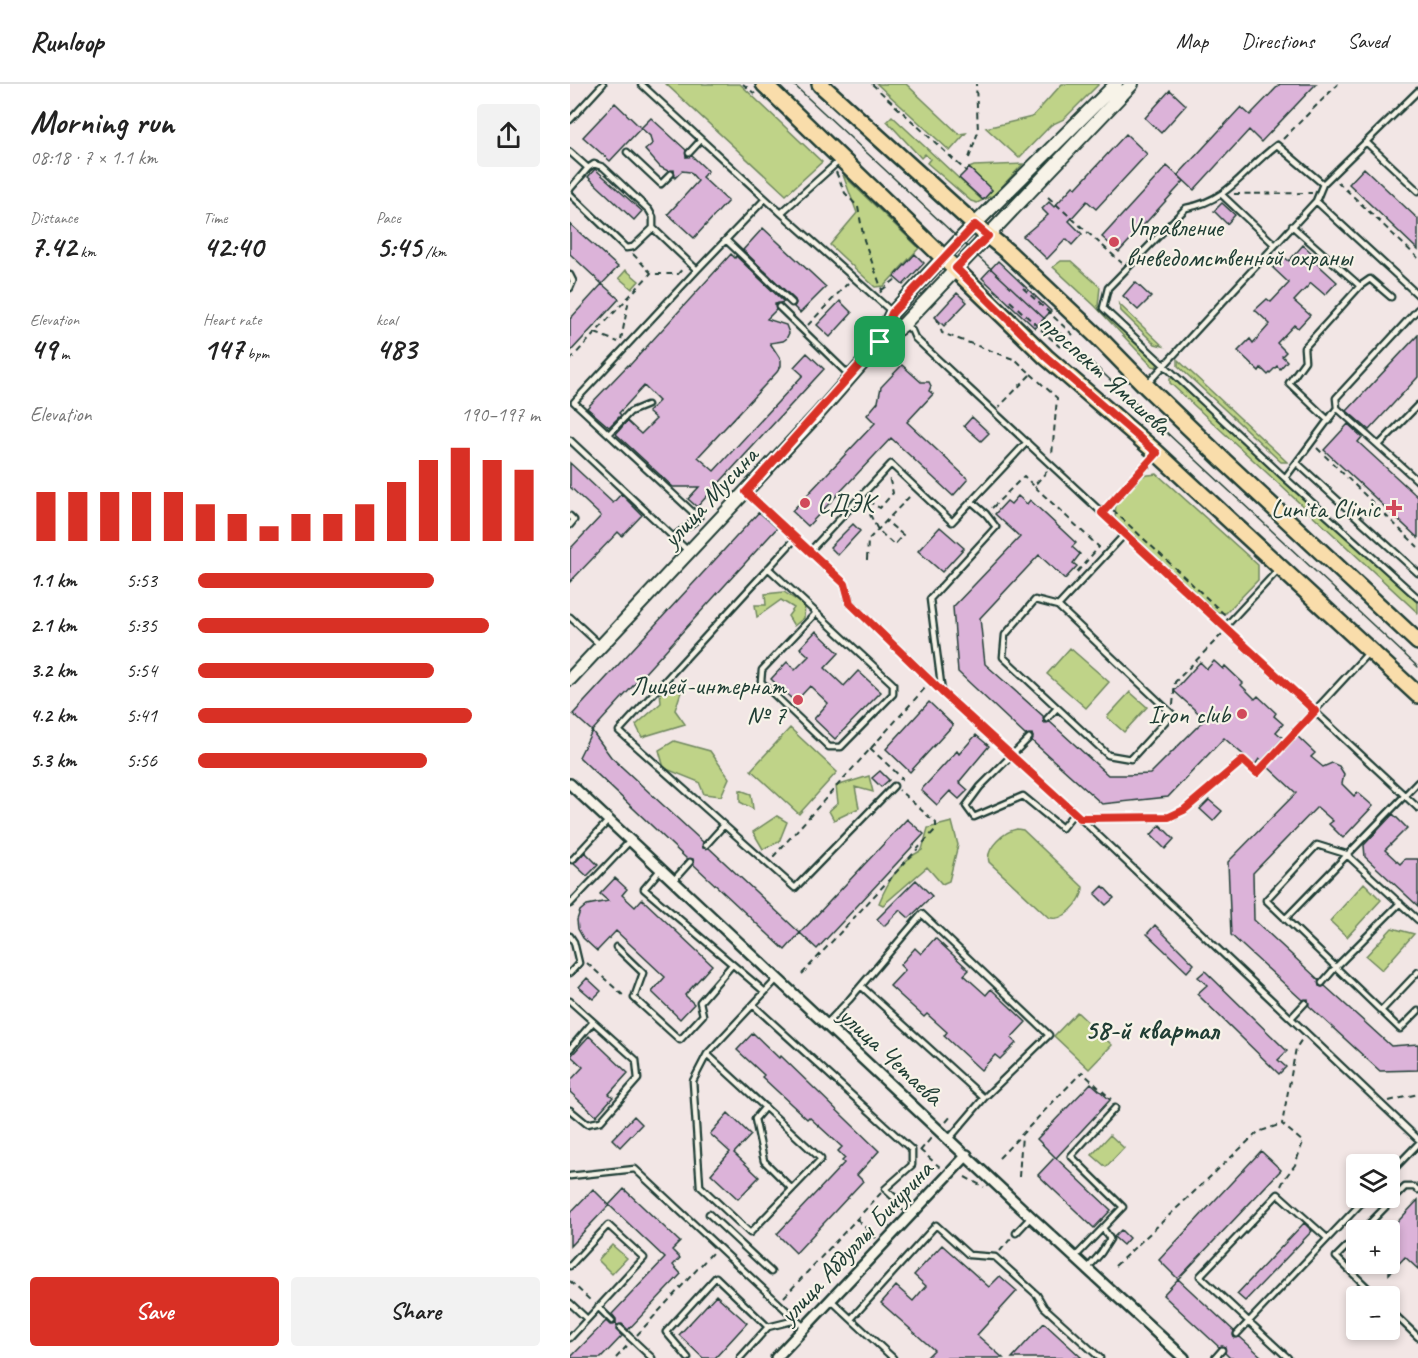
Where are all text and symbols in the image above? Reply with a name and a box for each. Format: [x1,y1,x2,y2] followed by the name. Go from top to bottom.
[30,24,103,59] text: Runloop
[1176,28,1208,54] text: Map
[1241,28,1314,54] text: Directions
[1347,28,1388,54] text: Saved
[30,101,174,143] text: Morning run
[477,104,540,167] button: share
[30,145,157,170] text: 08:18 · 7 × 1.1 km
[30,208,78,228] text: Distance
[203,208,227,228] text: Time
[376,208,401,228] text: Pace
[1126,211,1354,274] place label: Управление вневедомственной охраны
[30,228,76,266] text: 7.42
[203,228,263,266] text: 42:40
[376,228,421,266] text: 5:45
[1107,235,1121,249] marker: Управление вневедомственной охраны
[76,242,96,262] text: km
[421,242,446,262] text: /km
[1032,306,1179,443] street label: проспект Ямашева
[30,310,79,330] text: Elevation
[203,310,261,330] text: Heart rate
[376,310,397,330] text: kcal
[854,316,905,367] pin
[863,325,896,358] icon: arrive
[30,330,57,368] text: 49
[203,330,243,368] text: 147
[376,330,417,368] text: 483
[57,344,69,364] text: m
[243,344,269,364] text: bpm
[30,402,92,427] text: Elevation
[461,402,540,427] text: 190–197 m
[654,438,767,556] street label: улица Мусина
[817,487,879,520] place label: СДЭК
[1271,492,1381,525] place label: Lunita Clinic
[798,496,812,510] marker: СДЭК
[1385,499,1403,517] marker: Lunita Clinic
[30,568,77,593] text: 1.1 km
[126,568,157,593] text: 5:53
[30,613,77,638] text: 2.1 km
[126,613,157,638] text: 5:35
[30,658,77,683] text: 3.2 km
[126,658,157,683] text: 5:54
[630,669,788,732] place label: Лицей-интернат № 7
[791,693,805,707] marker: Лицей-интернат № 7
[1148,698,1232,731] place label: Iron club
[30,703,77,728] text: 4.2 km
[126,703,157,728] text: 5:41
[1235,707,1249,721] marker: Iron club
[30,748,76,773] text: 5.3 km
[126,748,157,773] text: 5:56
[830,998,951,1114] street label: улица Четаева
[1085,1012,1220,1047] district label: 58-й квартал
[770,1152,941,1332] street label: улица Абдуллы Бичурина
[1346,1154,1400,1340] map controls
[1346,1154,1400,1208] button: layers
[1346,1220,1400,1274] button: +
[30,1277,279,1346] button: Save
[291,1277,540,1346] button: Share
[1346,1286,1400,1340] button: −

